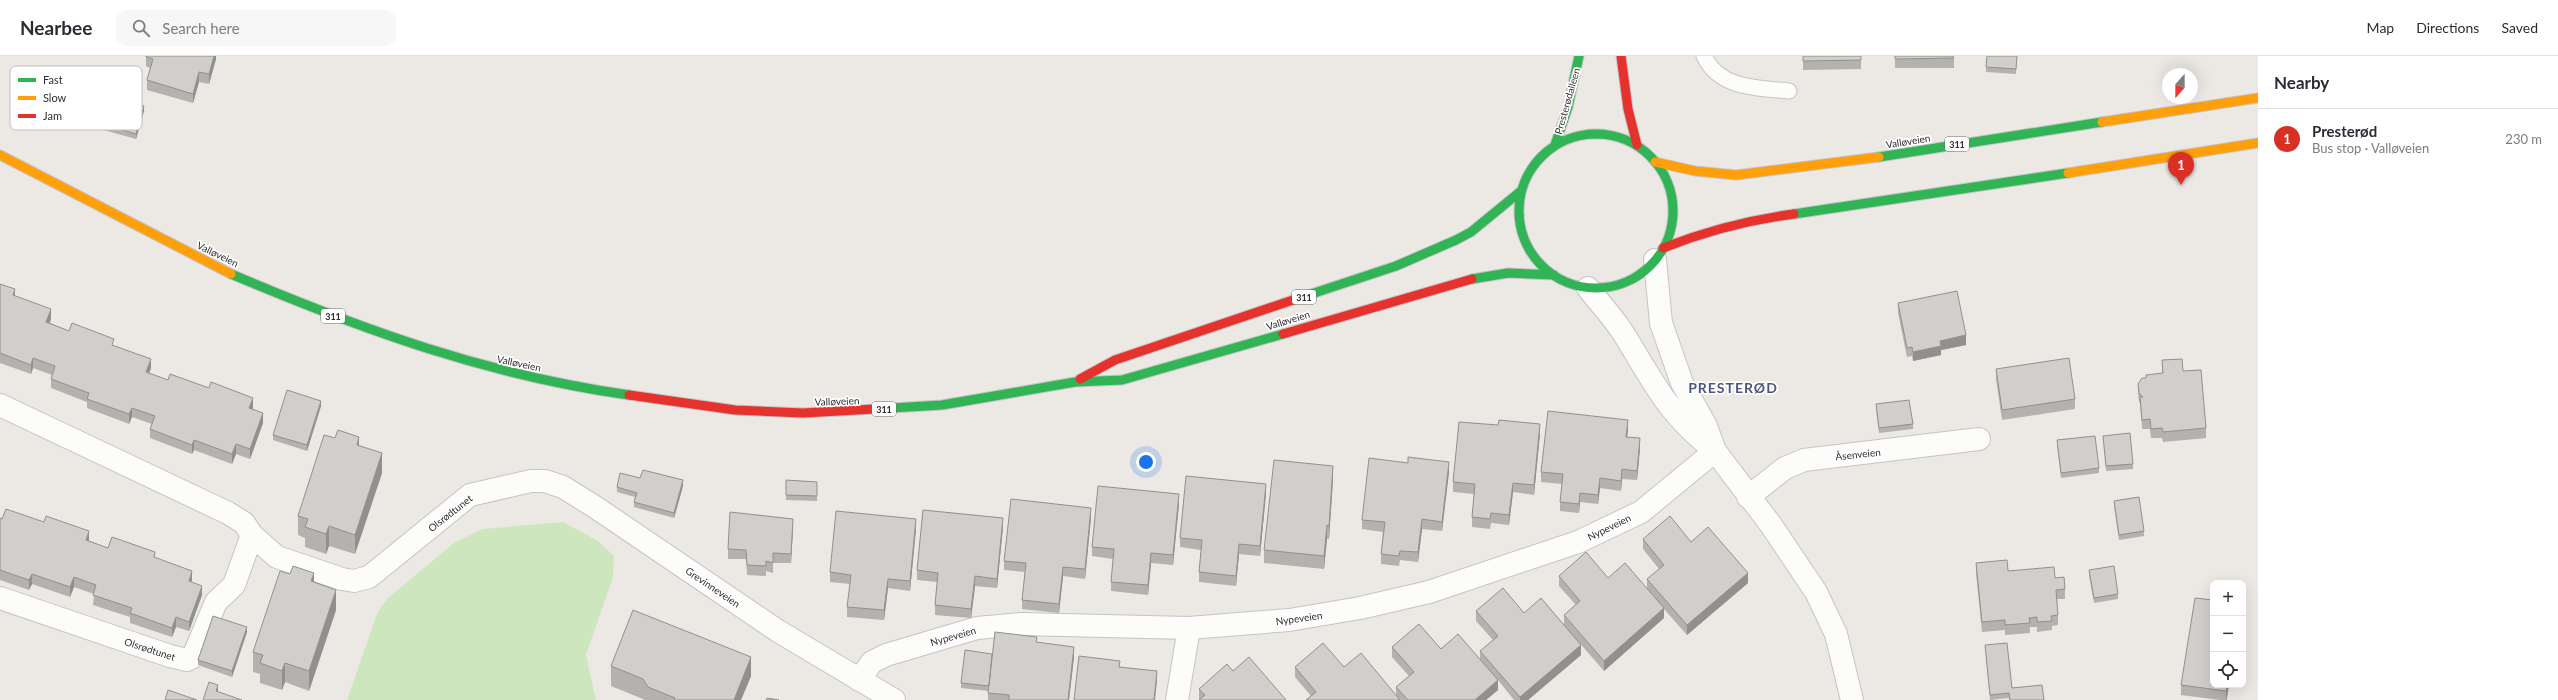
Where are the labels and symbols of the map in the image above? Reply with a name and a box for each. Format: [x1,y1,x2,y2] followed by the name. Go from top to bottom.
[10,66,142,130] legend
[1552,67,1582,135] street label: Presterødalleen
[2162,68,2198,104] north arrow
[43,73,63,86] text: Fast
[43,91,67,104] text: Slow
[43,109,62,122] text: Jam
[1885,132,1931,150] street label: Valløveien
[1945,137,1969,151] road number: 311
[2168,152,2194,185] pin: 1
[195,239,241,269] street label: Valløveien
[1292,290,1316,304] road number: 311
[1265,308,1311,332] street label: Valløveien
[321,309,345,323] road number: 311
[496,352,542,374] street label: Valløveien
[1688,379,1778,396] district label: PRESTERØD
[814,394,860,408] street label: Valløveien
[872,402,896,416] road number: 311
[1835,446,1881,462] street label: Åsenveien
[1136,452,1156,472] your location
[425,492,475,534] street label: Olsrødtunet
[1585,511,1633,543] street label: Nypeveien
[683,564,743,610] street label: Grevinneveien
[1275,609,1323,627] street label: Nypeveien
[929,624,977,648] street label: Nypeveien
[123,635,177,663] street label: Olsrødtunet

